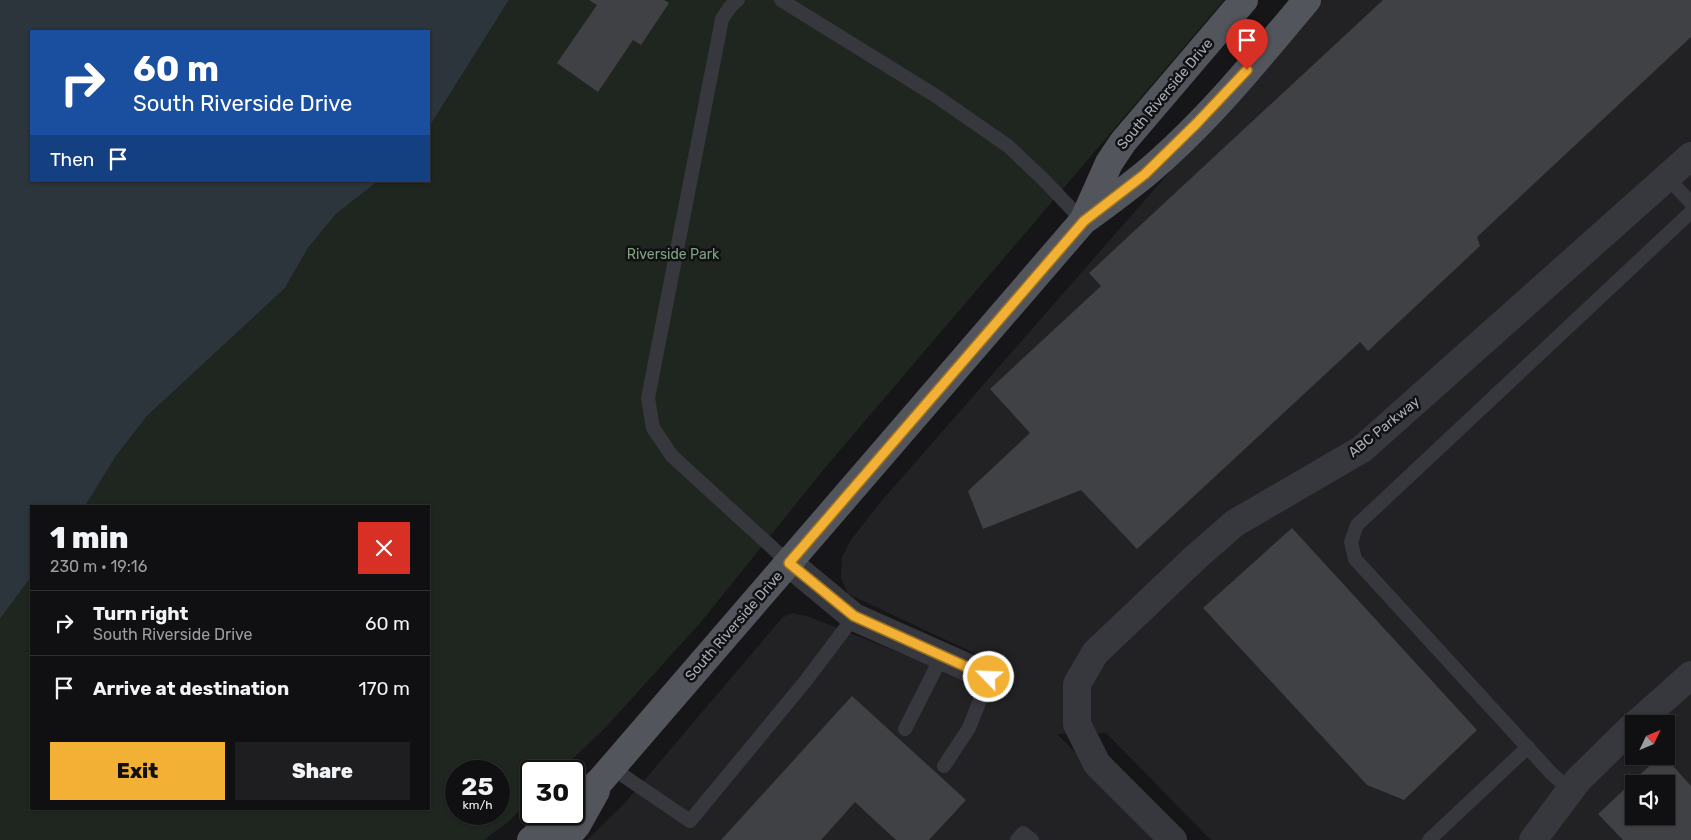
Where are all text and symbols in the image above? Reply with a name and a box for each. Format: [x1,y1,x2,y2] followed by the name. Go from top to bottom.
[1226,19,1268,70] pin
[1233,26,1261,54] icon: arrive
[1114,35,1216,153] street label: South Riverside Drive
[133,48,219,90] text: 60 m
[50,50,115,115] icon: right
[133,90,352,117] text: South Riverside Drive
[104,145,132,173] icon: arrive
[50,148,94,171] text: Then
[627,246,720,263] park label: Riverside Park
[1345,393,1423,461] street label: ABC Parkway
[50,520,128,556] text: 1 min
[358,522,410,574] button: close
[50,557,147,576] text: 230 m · 19:16
[682,568,786,684] street label: South Riverside Drive
[93,602,188,625] text: Turn right
[50,609,78,637] icon: right
[365,612,410,635] text: 60 m
[93,625,253,644] text: South Riverside Drive
[962,650,1014,702] position arrow
[50,674,78,702] icon: arrive
[93,677,289,700] text: Arrive at destination
[359,677,410,700] text: 170 m
[1625,715,1675,765] north arrow
[1625,715,1675,825] map controls
[50,742,225,800] button: Exit
[235,742,410,800] button: Share
[520,760,585,825] speed limit sign: 30
[461,772,494,801] text: 25
[1625,775,1675,825] button: sound
[463,798,492,812] text: km/h

